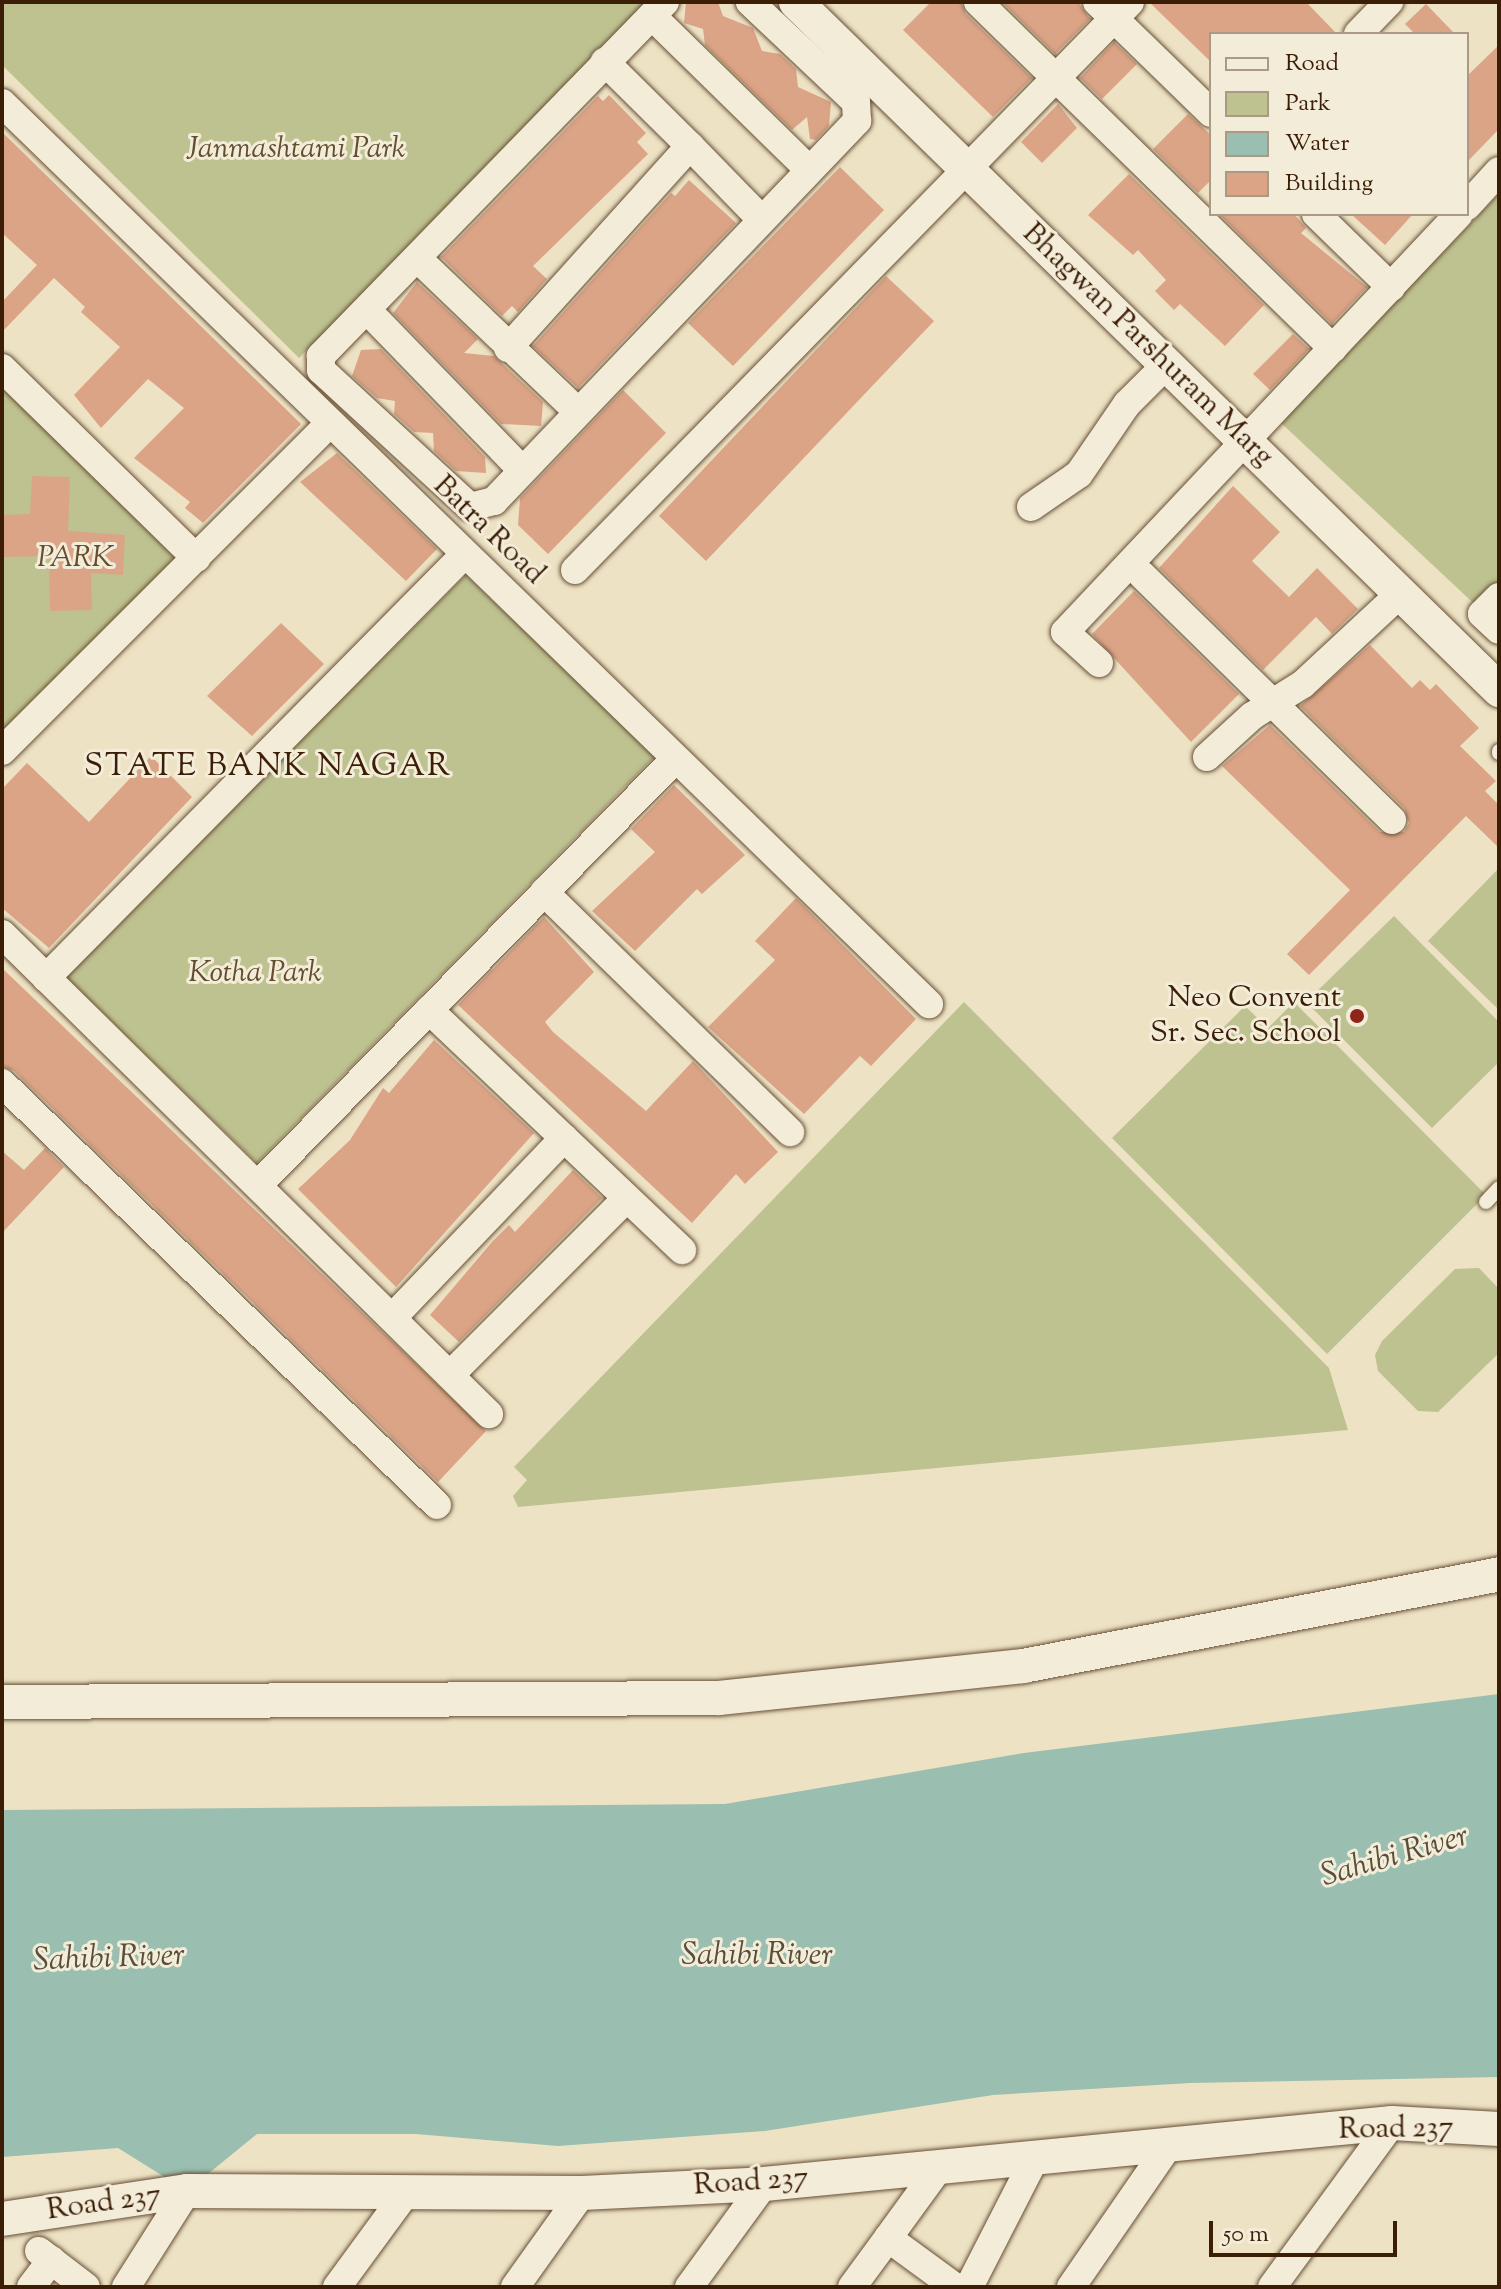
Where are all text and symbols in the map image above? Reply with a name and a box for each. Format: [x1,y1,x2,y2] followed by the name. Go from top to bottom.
[1209,32,1469,216] legend
[1285,47,1339,81] text: Road
[1285,87,1331,121] text: Park
[1285,127,1349,161] text: Water
[187,132,405,168] park label: Janmashtami Park
[1285,167,1373,201] text: Building
[1014,217,1280,475] street label: Bhagwan Parshuram Marg
[425,469,551,593] street label: Batra Road
[37,541,115,577] park label: PARK
[84,748,452,786] district label: STATE BANK NAGAR
[188,956,322,992] park label: Kotha Park
[1150,981,1341,1052] place label: Neo Convent Sr. Sec. School
[1348,1007,1366,1025] marker: Neo Convent Sr. Sec. School
[1317,1818,1473,1896] water label: Sahibi River
[33,1937,185,1981] water label: Sahibi River
[681,1937,833,1975] water label: Sahibi River
[1338,2111,1454,2149] street label: Road 237
[692,2161,810,2205] street label: Road 237
[45,2178,163,2230] street label: Road 237
[1213,2205,1401,2255] scale bar
[1223,2218,1269,2252] text: 50 m

